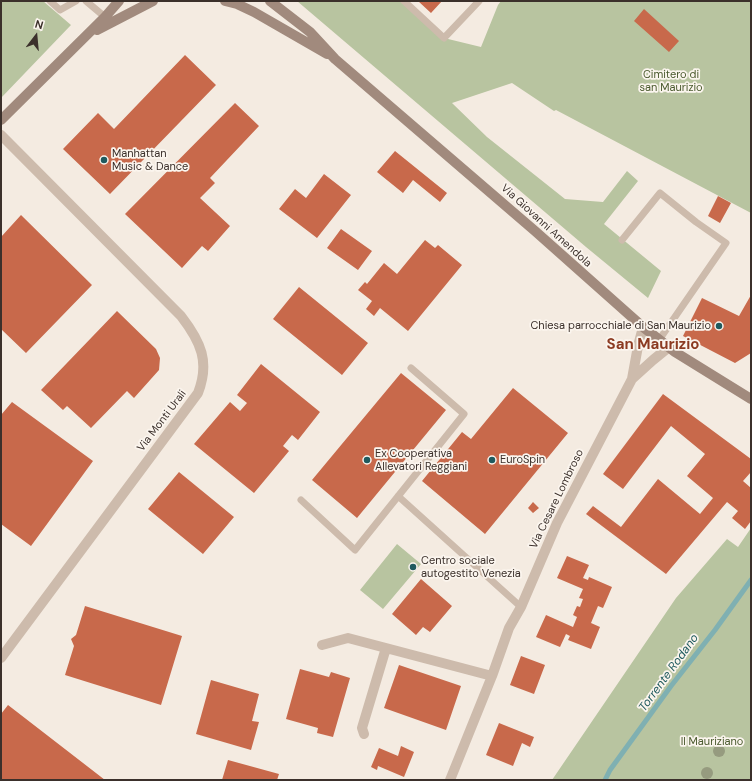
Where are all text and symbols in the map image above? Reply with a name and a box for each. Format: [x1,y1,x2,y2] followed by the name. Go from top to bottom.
[16,16,56,56] north arrow
[34,17,45,32] text: N
[639,68,703,94] park label: Cimitero di san Maurizio
[112,147,188,173] place label: Manhattan Music & Dance
[99,155,109,165] marker: Manhattan Music & Dance
[498,182,594,270] street label: Via Giovanni Amendola
[530,319,711,333] place label: Chiesa parrocchiale di San Maurizio
[714,321,724,331] marker: Chiesa parrocchiale di San Maurizio
[607,336,699,354] district label: San Maurizio
[135,388,189,454] street label: Via Monti Urali
[375,447,467,473] place label: Ex Cooperativa Allevatori Reggiani
[527,447,587,551] street label: Via Cesare Lombroso
[500,453,545,467] place label: EuroSpin
[362,455,372,465] marker: Ex Cooperativa Allevatori Reggiani
[487,455,497,465] marker: EuroSpin
[421,554,521,580] place label: Centro sociale autogestito Venezia
[408,562,418,572] marker: Centro sociale autogestito Venezia
[636,631,702,715] water label: Torrente Rodano
[681,735,743,749] park label: Il Mauriziano

